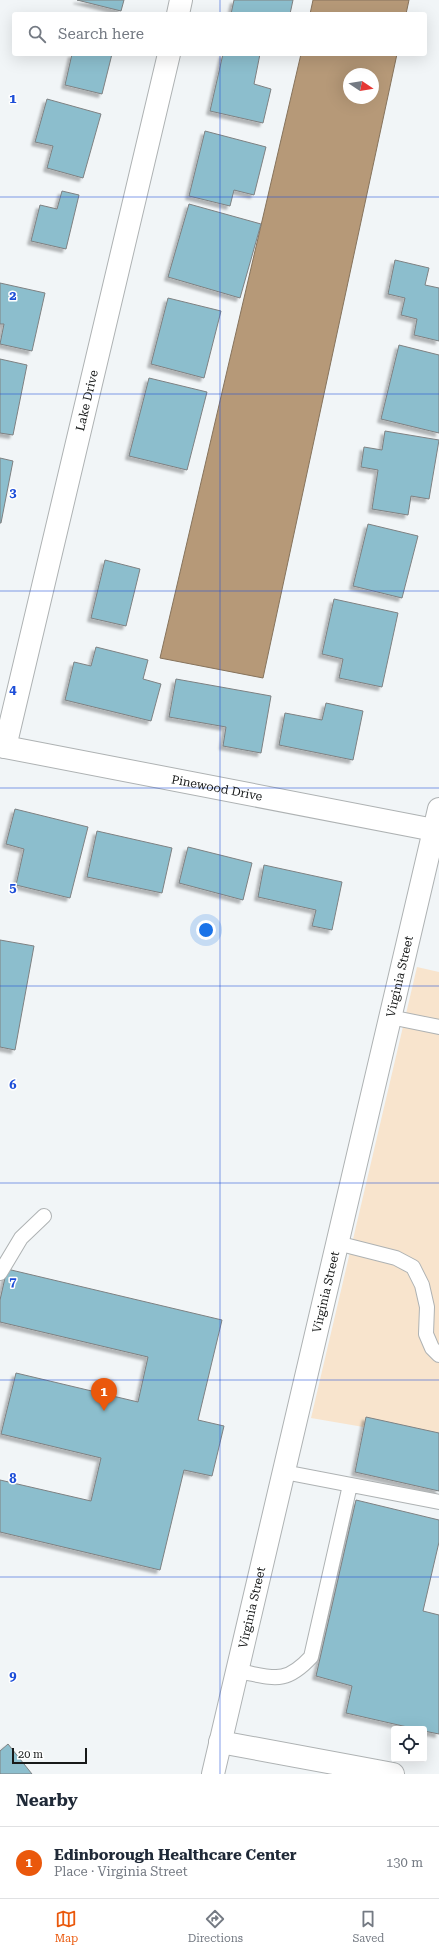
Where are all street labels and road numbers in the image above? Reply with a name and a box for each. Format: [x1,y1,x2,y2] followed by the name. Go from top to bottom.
[73,368,101,433] street label: Lake Drive
[170,772,264,804] street label: Pinewood Drive
[383,934,416,1019] street label: Virginia Street
[310,1249,342,1334] street label: Virginia Street
[236,1565,268,1650] street label: Virginia Street

